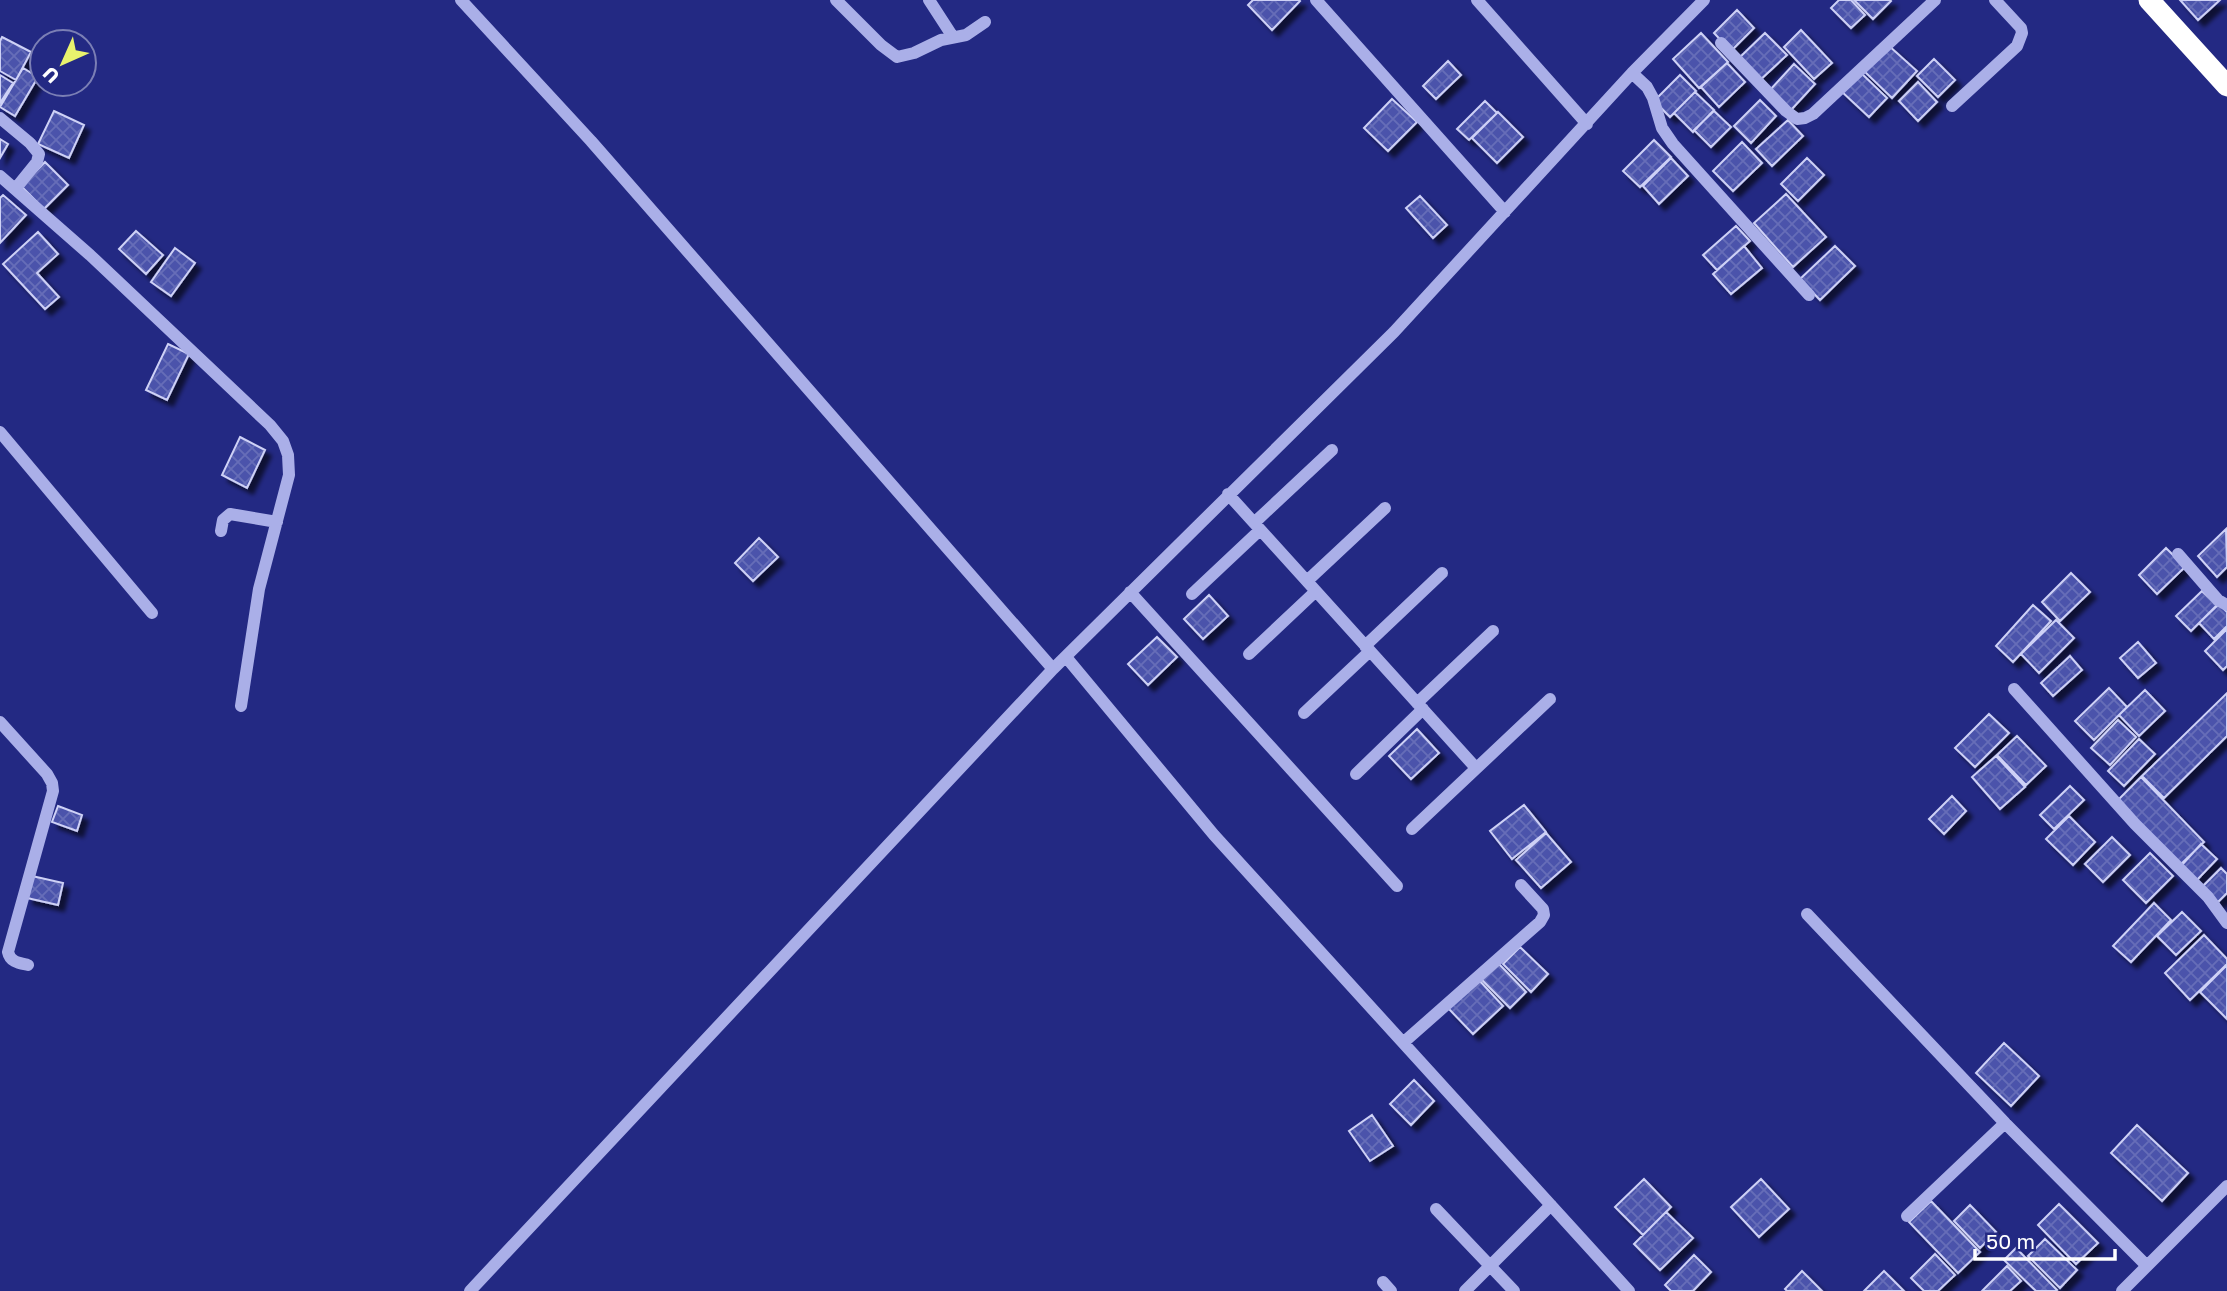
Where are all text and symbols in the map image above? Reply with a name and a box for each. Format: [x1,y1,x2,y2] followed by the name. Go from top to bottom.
[28,28,98,98] north arrow
[38,62,64,88] text: U
[1975,1218,2115,1262] scale bar
[1986,1228,2035,1254] text: 50 m

